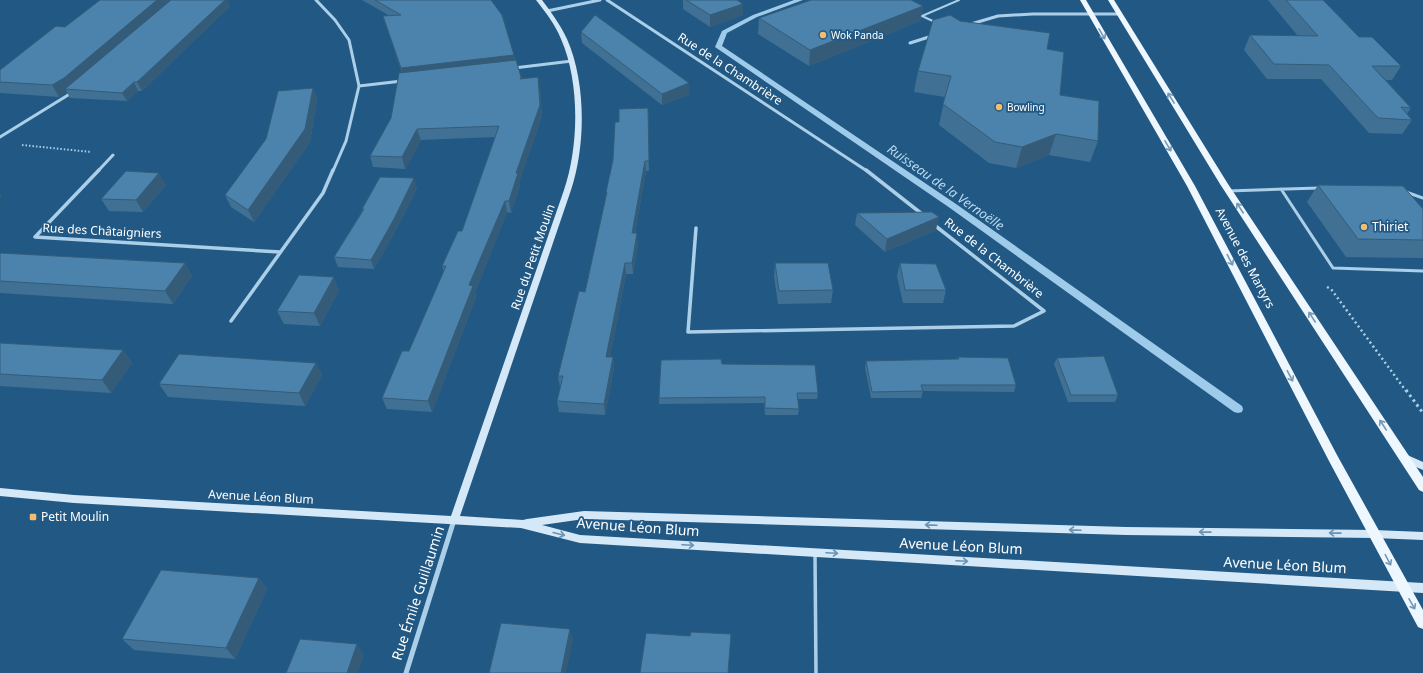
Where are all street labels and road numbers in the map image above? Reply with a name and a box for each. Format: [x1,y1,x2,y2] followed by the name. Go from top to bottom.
[675,28,786,109] street label: Rue de la Chambrière
[506,202,559,312] street label: Rue du Petit Moulin
[1212,204,1279,311] street label: Avenue des Martyrs
[941,213,1048,302] street label: Rue de la Chambrière
[42,219,162,242] street label: Rue des Châtaigniers
[208,485,314,508] street label: Avenue Léon Blum
[576,513,700,540] street label: Avenue Léon Blum
[387,523,448,662] street label: Rue Émile Guillaumin
[899,533,1023,558] street label: Avenue Léon Blum
[1223,552,1347,577] street label: Avenue Léon Blum

